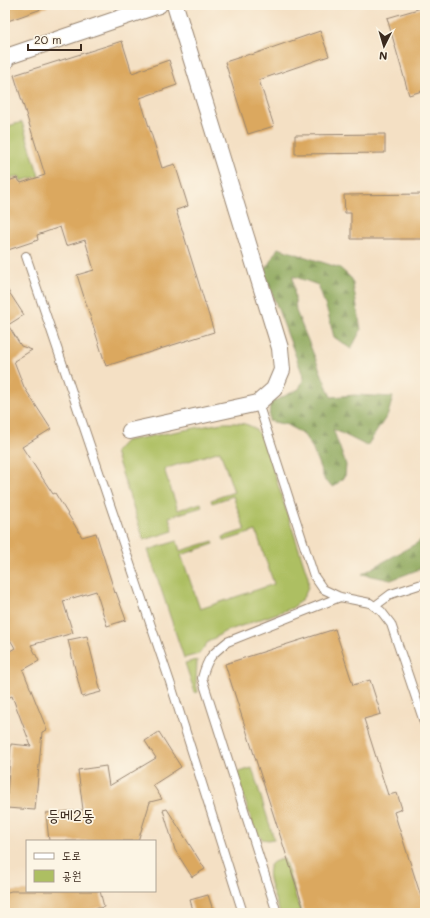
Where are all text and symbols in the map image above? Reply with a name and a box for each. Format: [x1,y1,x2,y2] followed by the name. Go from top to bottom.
[28,26,81,52] scale bar
[364,26,404,66] north arrow
[34,31,62,47] text: 20 m
[378,49,388,64] text: N
[47,804,95,825] district label: 등메2동
[26,840,156,892] legend
[62,847,81,863] text: 도로
[62,867,81,883] text: 공원

